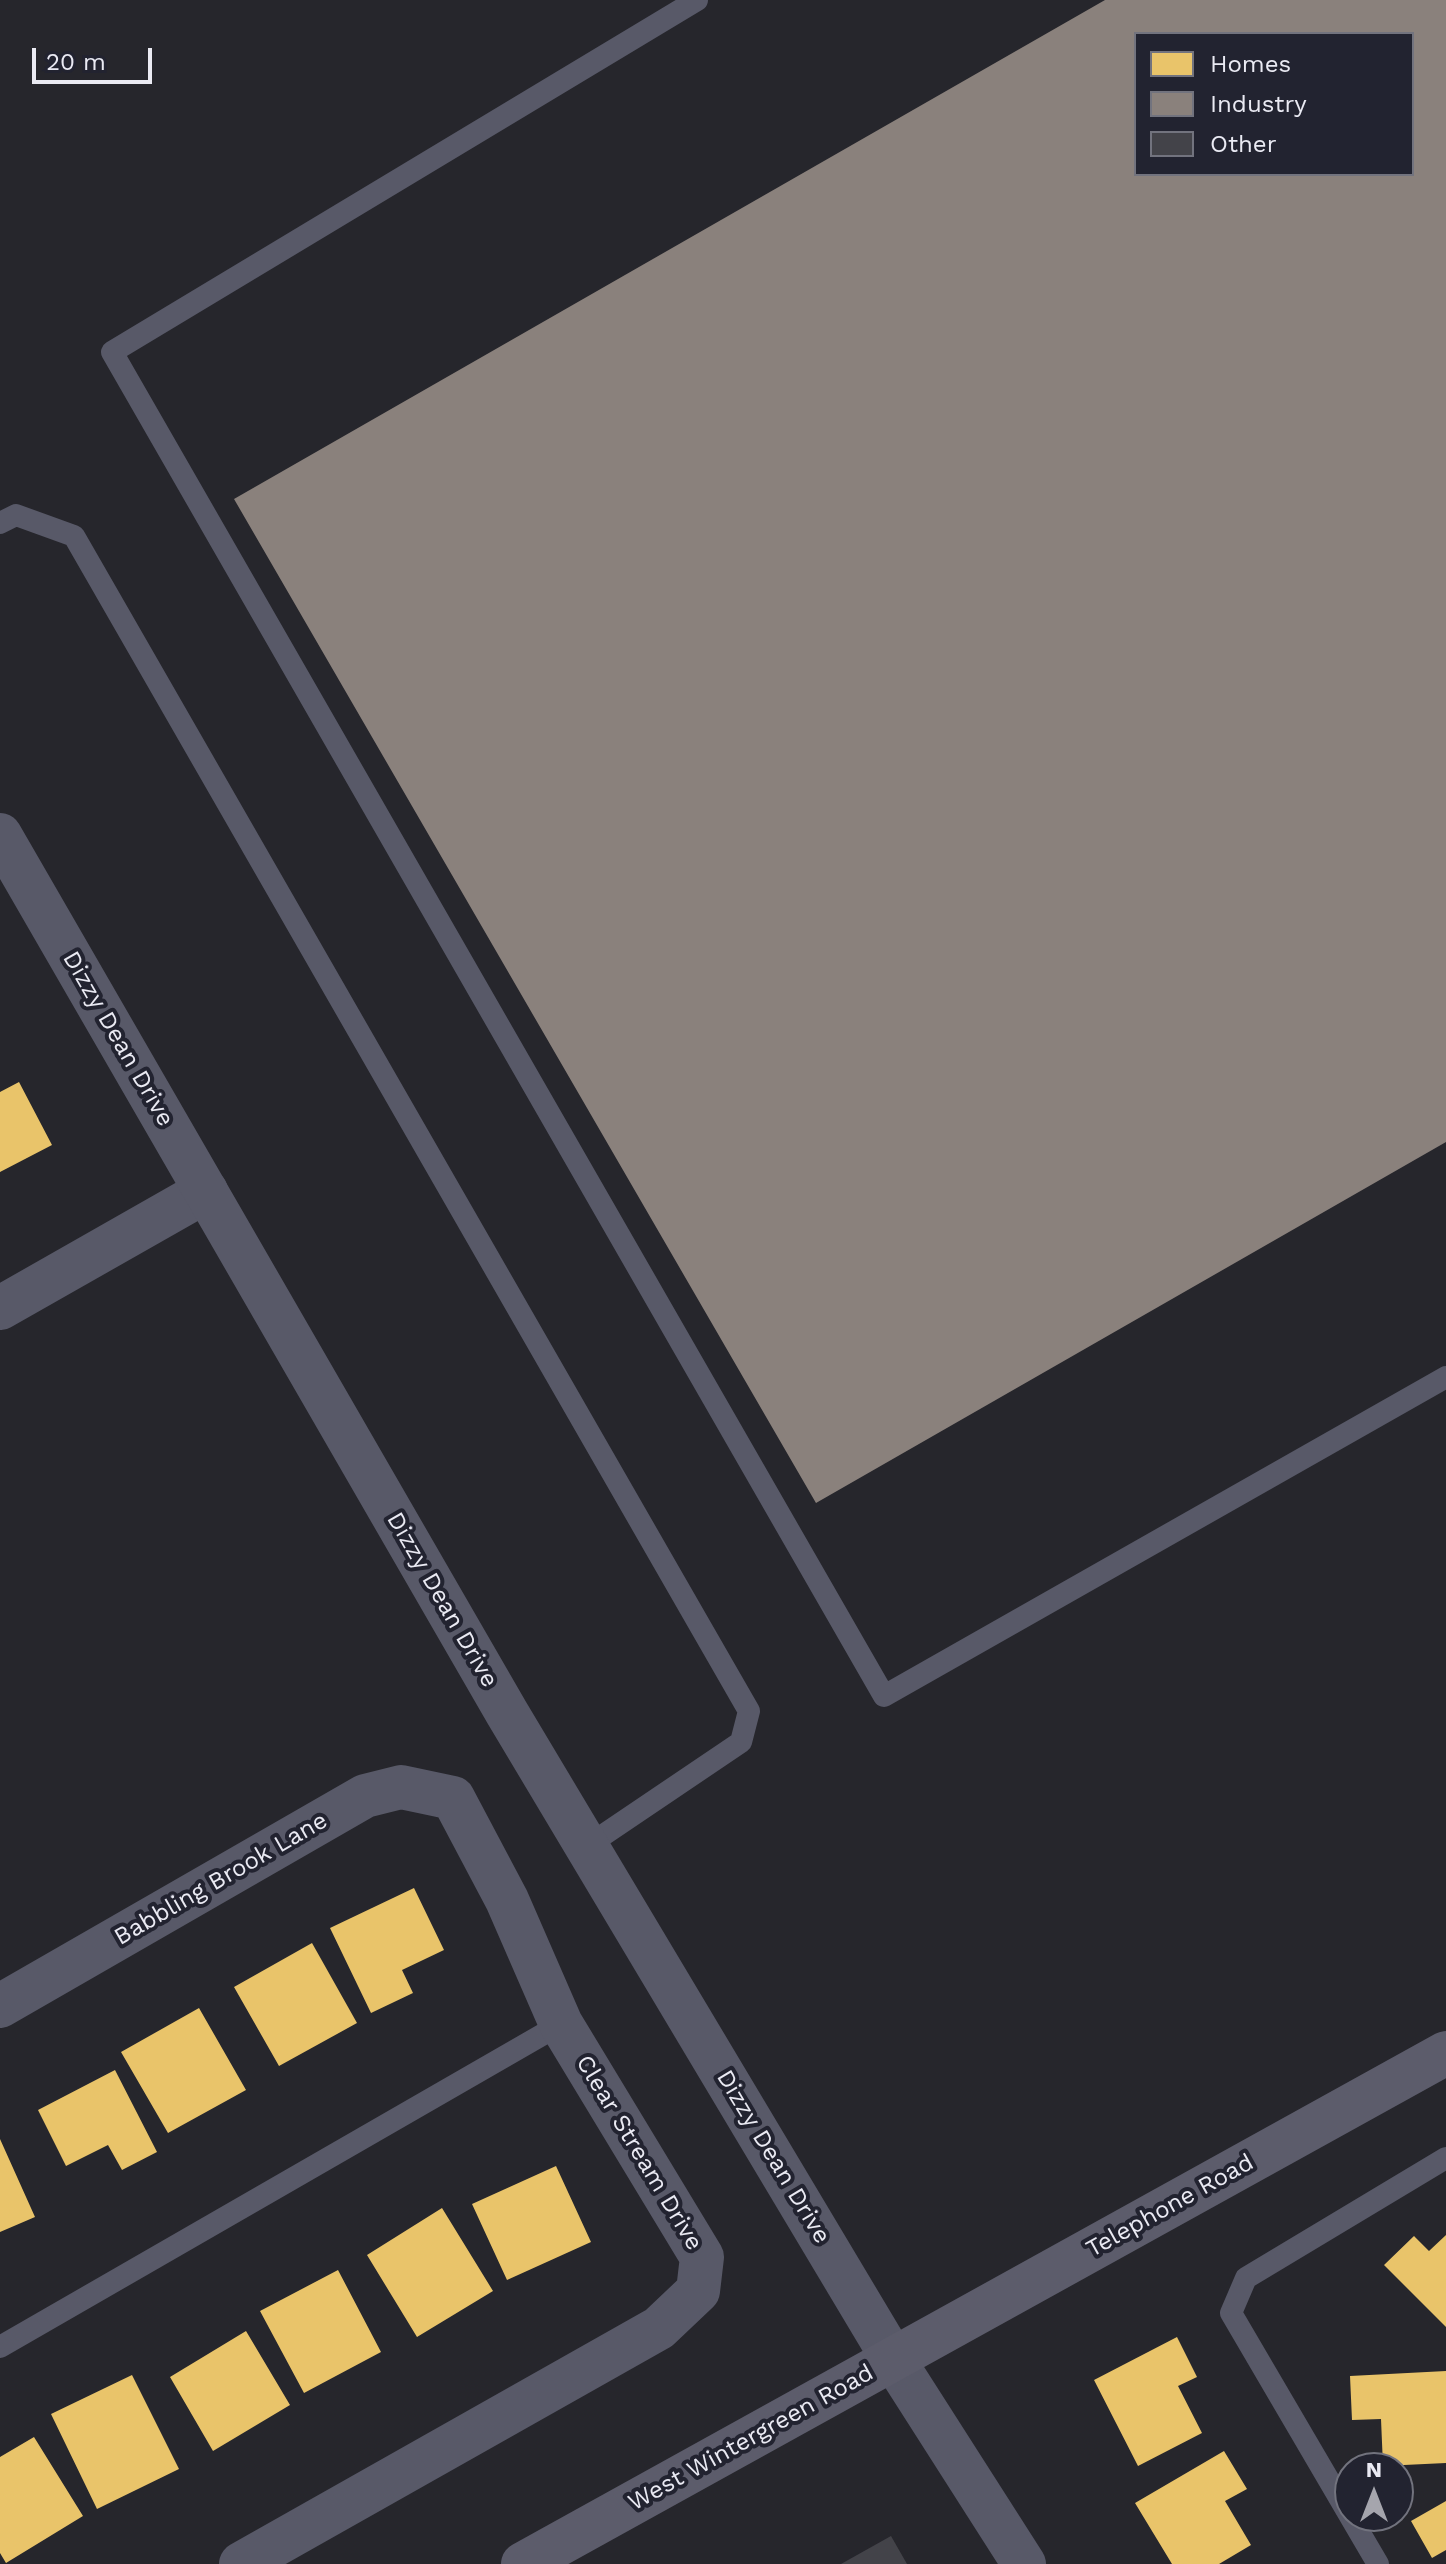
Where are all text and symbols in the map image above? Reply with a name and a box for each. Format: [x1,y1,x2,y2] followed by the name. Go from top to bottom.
[36,32,156,82] scale bar
[1134,32,1414,176] legend
[46,48,106,76] text: 20 m
[1210,50,1291,78] text: Homes
[1210,90,1307,118] text: Industry
[1210,130,1277,158] text: Other
[56,946,180,1132] street label: Dizzy Dean Drive
[380,1507,504,1693] street label: Dizzy Dean Drive
[109,1806,333,1952] street label: Babbling Brook Lane
[569,2050,709,2256] street label: Clear Stream Drive
[710,2065,836,2249] street label: Dizzy Dean Drive
[1081,2148,1259,2264] street label: Telephone Road
[623,2359,879,2517] street label: West Wintergreen Road
[1334,2452,1414,2532] north arrow
[1366,2457,1382,2482] text: N

